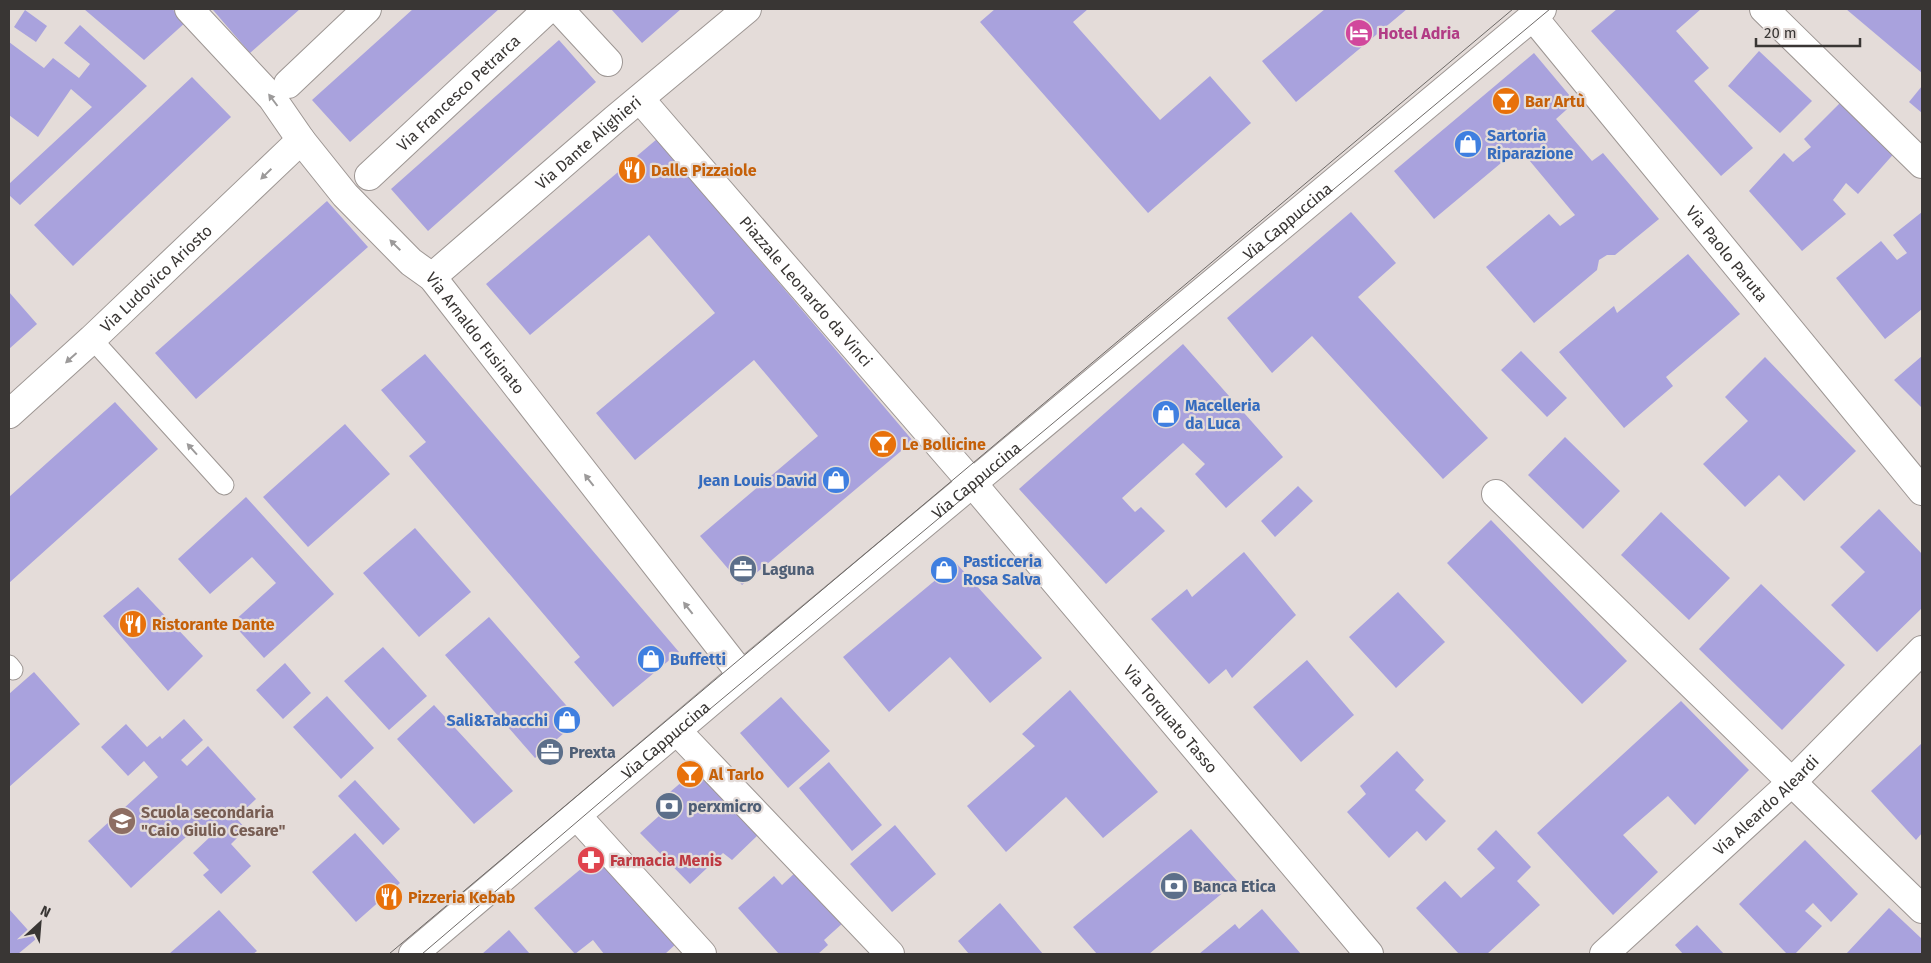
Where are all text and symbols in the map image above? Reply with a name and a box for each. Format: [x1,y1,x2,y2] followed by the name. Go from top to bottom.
[1756,15,1860,47] scale bar
[1344,18,1374,48] hotel icon: Hotel Adria
[1378,24,1460,43] place label: Hotel Adria
[1764,24,1797,42] text: 20 m
[393,31,524,155] street label: Via Francesco Petrarca
[1491,86,1521,116] bar icon: Bar Artù
[532,92,645,193] street label: Via Dante Alighieri
[1525,92,1585,111] place label: Bar Artù
[268,93,278,107] one-way arrow
[1487,126,1574,163] place label: Sartoria Riparazione
[1453,129,1483,159] shop icon: Sartoria Riparazione
[617,155,647,185] restaurant icon: Dalle Pizzaiole
[651,161,757,180] place label: Dalle Pizzaiole
[260,168,272,180] one-way arrow
[1239,179,1336,264] street label: Via Cappuccina
[1682,202,1772,306] street label: Via Paolo Paruta
[736,212,876,371] street label: Piazzale Leonardo da Vinci
[96,221,216,336] street label: Via Ludovico Ariosto
[389,240,401,252] one-way arrow
[422,269,529,398] street label: Via Arnaldo Fusinato
[66,352,78,364] one-way arrow
[1185,396,1261,433] place label: Macelleria da Luca
[1151,399,1181,429] shop icon: Macelleria da Luca
[868,429,898,459] bar icon: Le Bollicine
[902,435,986,454] place label: Le Bollicine
[928,438,1025,523] street label: Via Cappuccina
[186,443,197,456] one-way arrow
[821,465,851,495] shop icon: Jean Louis David
[697,471,817,490] place label: Jean Louis David
[583,474,594,487] one-way arrow
[963,552,1042,589] place label: Pasticceria Rosa Salva
[728,554,758,584] office icon: Laguna
[929,555,959,585] shop icon: Pasticceria Rosa Salva
[762,560,815,579] place label: Laguna
[683,602,694,615] one-way arrow
[118,609,148,639] restaurant icon: Ristorante Dante
[152,615,275,634] place label: Ristorante Dante
[636,644,666,674] shop icon: Buffetti
[670,650,726,669] place label: Buffetti
[1119,661,1221,777] street label: Via Torquato Tasso
[618,698,714,783] street label: Via Cappuccina
[552,705,582,735] shop icon: Sali&Tabacchi
[447,711,548,730] place label: Sali&Tabacchi
[535,737,565,767] office icon: Prexta
[569,743,616,762] place label: Prexta
[1710,752,1823,859] street label: Via Aleardo Aleardi
[675,759,705,789] bar icon: Al Tarlo
[708,765,764,784] place label: Al Tarlo
[654,791,684,821] bank icon: perxmicro
[688,797,762,816] place label: perxmicro
[141,803,286,840] place label: Scuola secondaria "Caio Giulio Cesare"
[107,806,137,836] school or university icon: Scuola secondaria "Caio Giulio Cesare"
[576,845,606,875] pharmacy icon: Farmacia Menis
[610,851,722,870] place label: Farmacia Menis
[1159,871,1189,901] bank icon: Banca Etica
[1193,877,1276,896] place label: Banca Etica
[374,882,404,912] restaurant icon: Pizzeria Kebab
[408,888,515,907] place label: Pizzeria Kebab
[15,898,65,948] north arrow
[38,902,53,921] text: N

